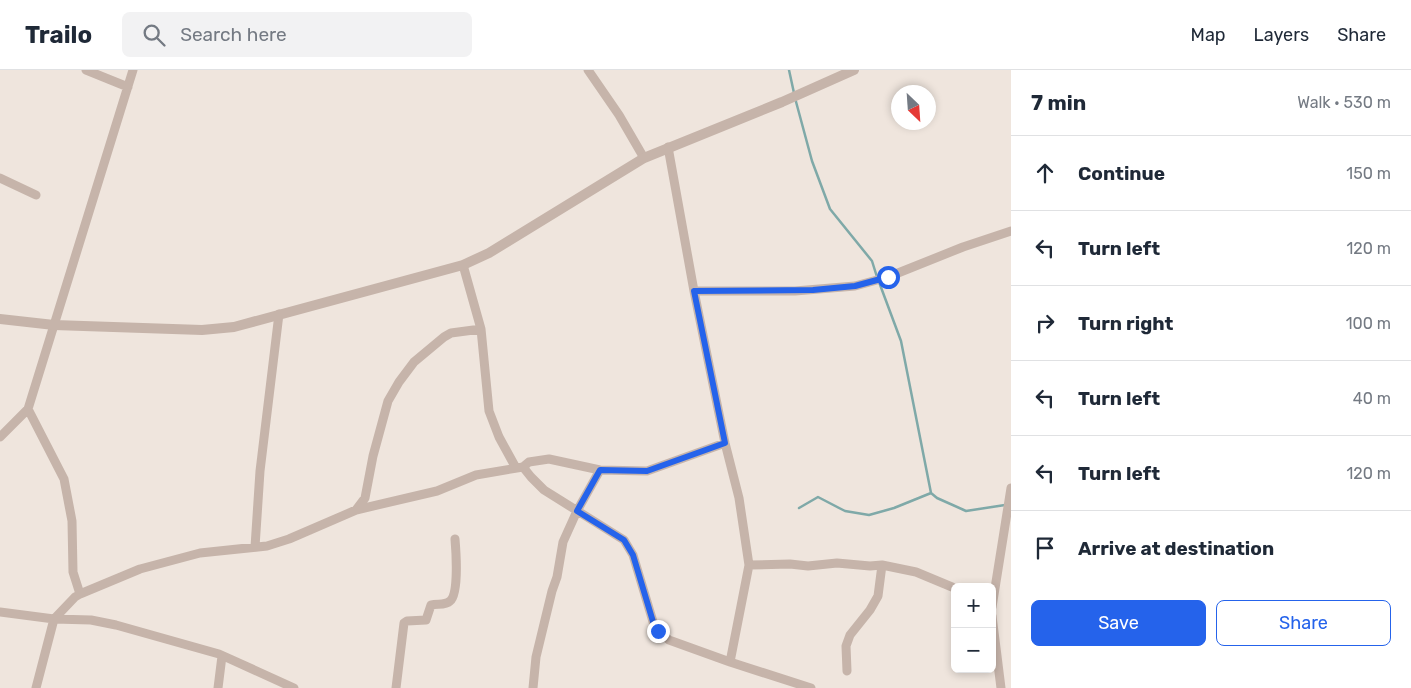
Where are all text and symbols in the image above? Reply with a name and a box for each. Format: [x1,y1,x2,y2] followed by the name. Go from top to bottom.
[122,12,472,57] search box
[25,21,92,49] text: Trailo
[140,21,168,49] icon: search
[180,23,287,46] text: Search here
[1191,24,1226,46] text: Map
[1254,24,1309,46] text: Layers
[1337,24,1386,46] text: Share
[891,85,936,130] north arrow
[1031,90,1086,115] text: 7 min
[1297,93,1391,112] text: Walk · 530 m
[1031,159,1059,187] icon: ahead
[1078,162,1165,185] text: Continue
[1346,164,1391,183] text: 150 m
[1031,234,1059,262] icon: left
[1078,237,1160,260] text: Turn left
[1346,239,1391,258] text: 120 m
[877,266,900,289] route start
[1031,309,1059,337] icon: right
[1078,312,1173,335] text: Turn right
[1346,314,1391,333] text: 100 m
[1031,384,1059,412] icon: left
[1078,387,1160,410] text: Turn left
[1353,389,1391,408] text: 40 m
[1031,459,1059,487] icon: left
[1078,462,1160,485] text: Turn left
[1346,464,1391,483] text: 120 m
[1031,534,1059,562] icon: arrive
[1078,537,1274,560] text: Arrive at destination
[951,583,996,673] map controls
[951,583,996,628] button: +
[1031,600,1206,646] button: Save
[1216,600,1391,646] button: Share
[647,620,670,643] route end
[951,628,996,673] button: −

